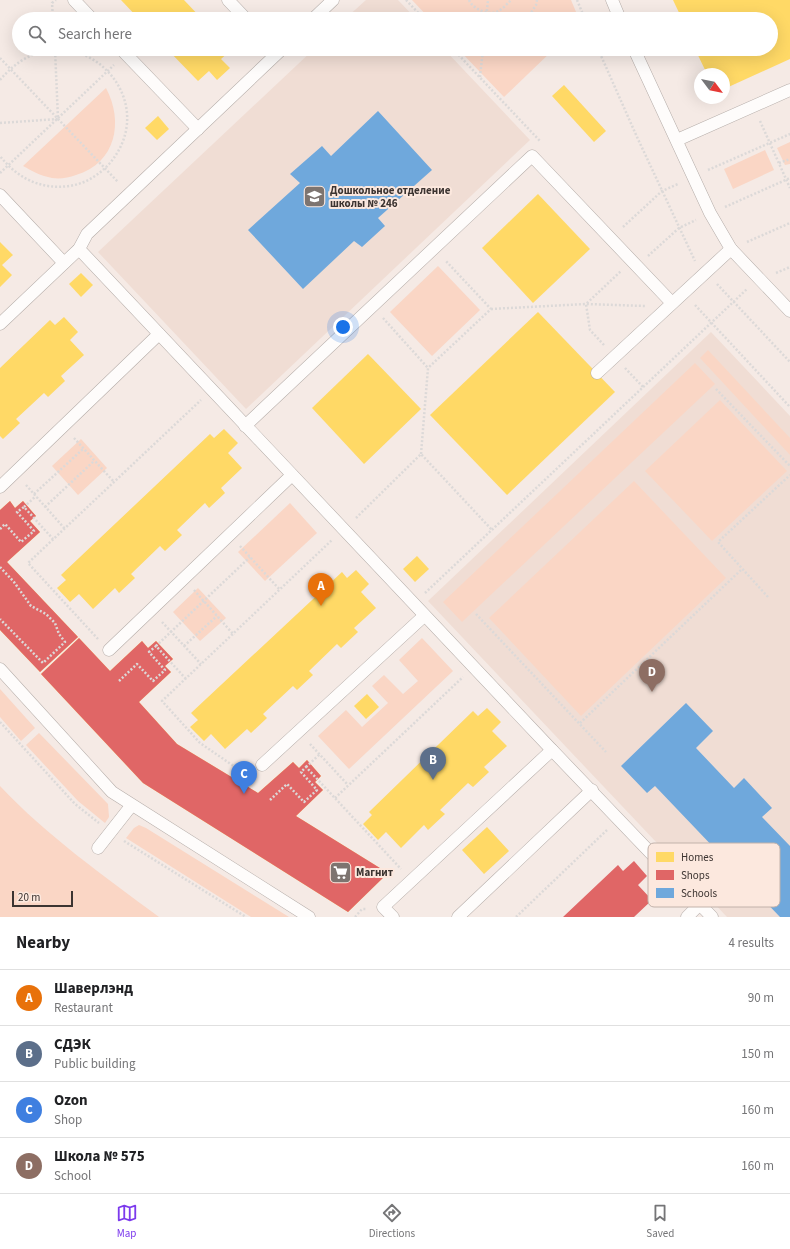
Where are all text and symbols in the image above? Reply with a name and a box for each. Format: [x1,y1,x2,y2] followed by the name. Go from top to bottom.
[12,12,778,56] search box
[26,23,48,45] icon: search
[58,24,132,45] text: Search here
[694,68,730,104] north arrow
[301,183,327,209] school or university icon: Дошкольное отделение школы № 246
[330,183,451,211] place label: Дошкольное отделение школы № 246
[333,317,353,337] your location
[308,573,334,606] pin: A
[639,659,665,692] pin: D
[420,747,446,780] pin: B
[231,761,257,794] pin: C
[648,843,780,907] legend
[681,850,714,865] text: Homes
[328,859,354,885] supermarket icon: Магнит
[356,865,394,880] place label: Магнит
[681,868,710,883] text: Shops
[681,886,718,901] text: Schools
[12,889,73,908] scale bar
[18,890,40,905] text: 20 m
[16,931,70,955] text: Nearby
[729,934,774,952] text: 4 results
[54,978,133,999] text: Шаверлэнд
[25,989,33,1007] text: A
[748,989,774,1007] text: 90 m
[54,999,113,1017] text: Restaurant
[54,1034,91,1055] text: СДЭК
[25,1045,33,1063] text: B
[741,1045,774,1063] text: 150 m
[54,1055,136,1073] text: Public building
[54,1090,88,1111] text: Ozon
[25,1101,33,1119] text: C
[741,1101,774,1119] text: 160 m
[54,1111,82,1129] text: Shop
[54,1146,145,1167] text: Школа № 575
[25,1157,33,1175] text: D
[741,1157,774,1175] text: 160 m
[54,1167,91,1185] text: School
[116,1202,138,1241] tab: Map
[369,1202,415,1241] tab: Directions
[646,1202,674,1241] tab: Saved

